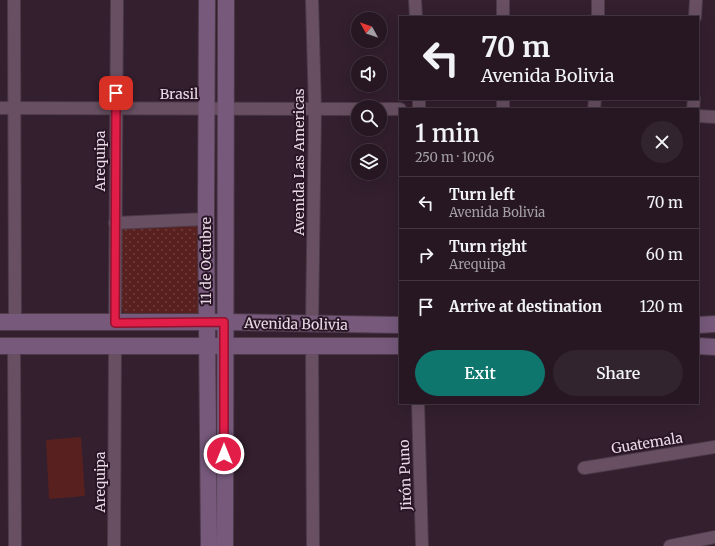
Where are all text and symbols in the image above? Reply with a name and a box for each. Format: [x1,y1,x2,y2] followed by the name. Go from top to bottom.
[351,12,387,48] north arrow
[351,12,387,180] map controls
[481,29,550,65] text: 70 m
[415,32,467,84] icon: left
[351,56,387,92] button: sound
[481,64,614,87] text: Avenida Bolivia
[99,76,133,110] pin
[105,82,127,104] icon: arrive
[160,85,199,103] street label: Brasil
[290,88,308,237] street label: Avenida Las Americas
[351,100,387,136] button: search
[415,118,480,149] text: 1 min
[641,121,683,163] button: close
[91,130,109,192] street label: Arequipa
[351,144,387,180] button: layers
[415,149,494,166] text: 250 m · 10:06
[449,185,515,204] text: Turn left
[415,192,437,214] icon: left
[647,193,683,212] text: 70 m
[449,204,545,221] text: Avenida Bolivia
[197,217,215,305] street label: 11 de Octubre
[449,237,527,256] text: Turn right
[415,244,437,266] icon: right
[646,245,683,264] text: 60 m
[449,256,506,273] text: Arequipa
[415,296,437,318] icon: arrive
[449,297,602,316] text: Arrive at destination
[640,297,683,316] text: 120 m
[243,314,348,334] street label: Avenida Bolivia
[415,350,545,396] button: Exit
[553,350,683,396] button: Share
[610,428,685,458] street label: Guatemala
[203,433,245,475] position arrow
[395,439,415,512] street label: Jirón Puno
[91,451,109,513] street label: Arequipa

